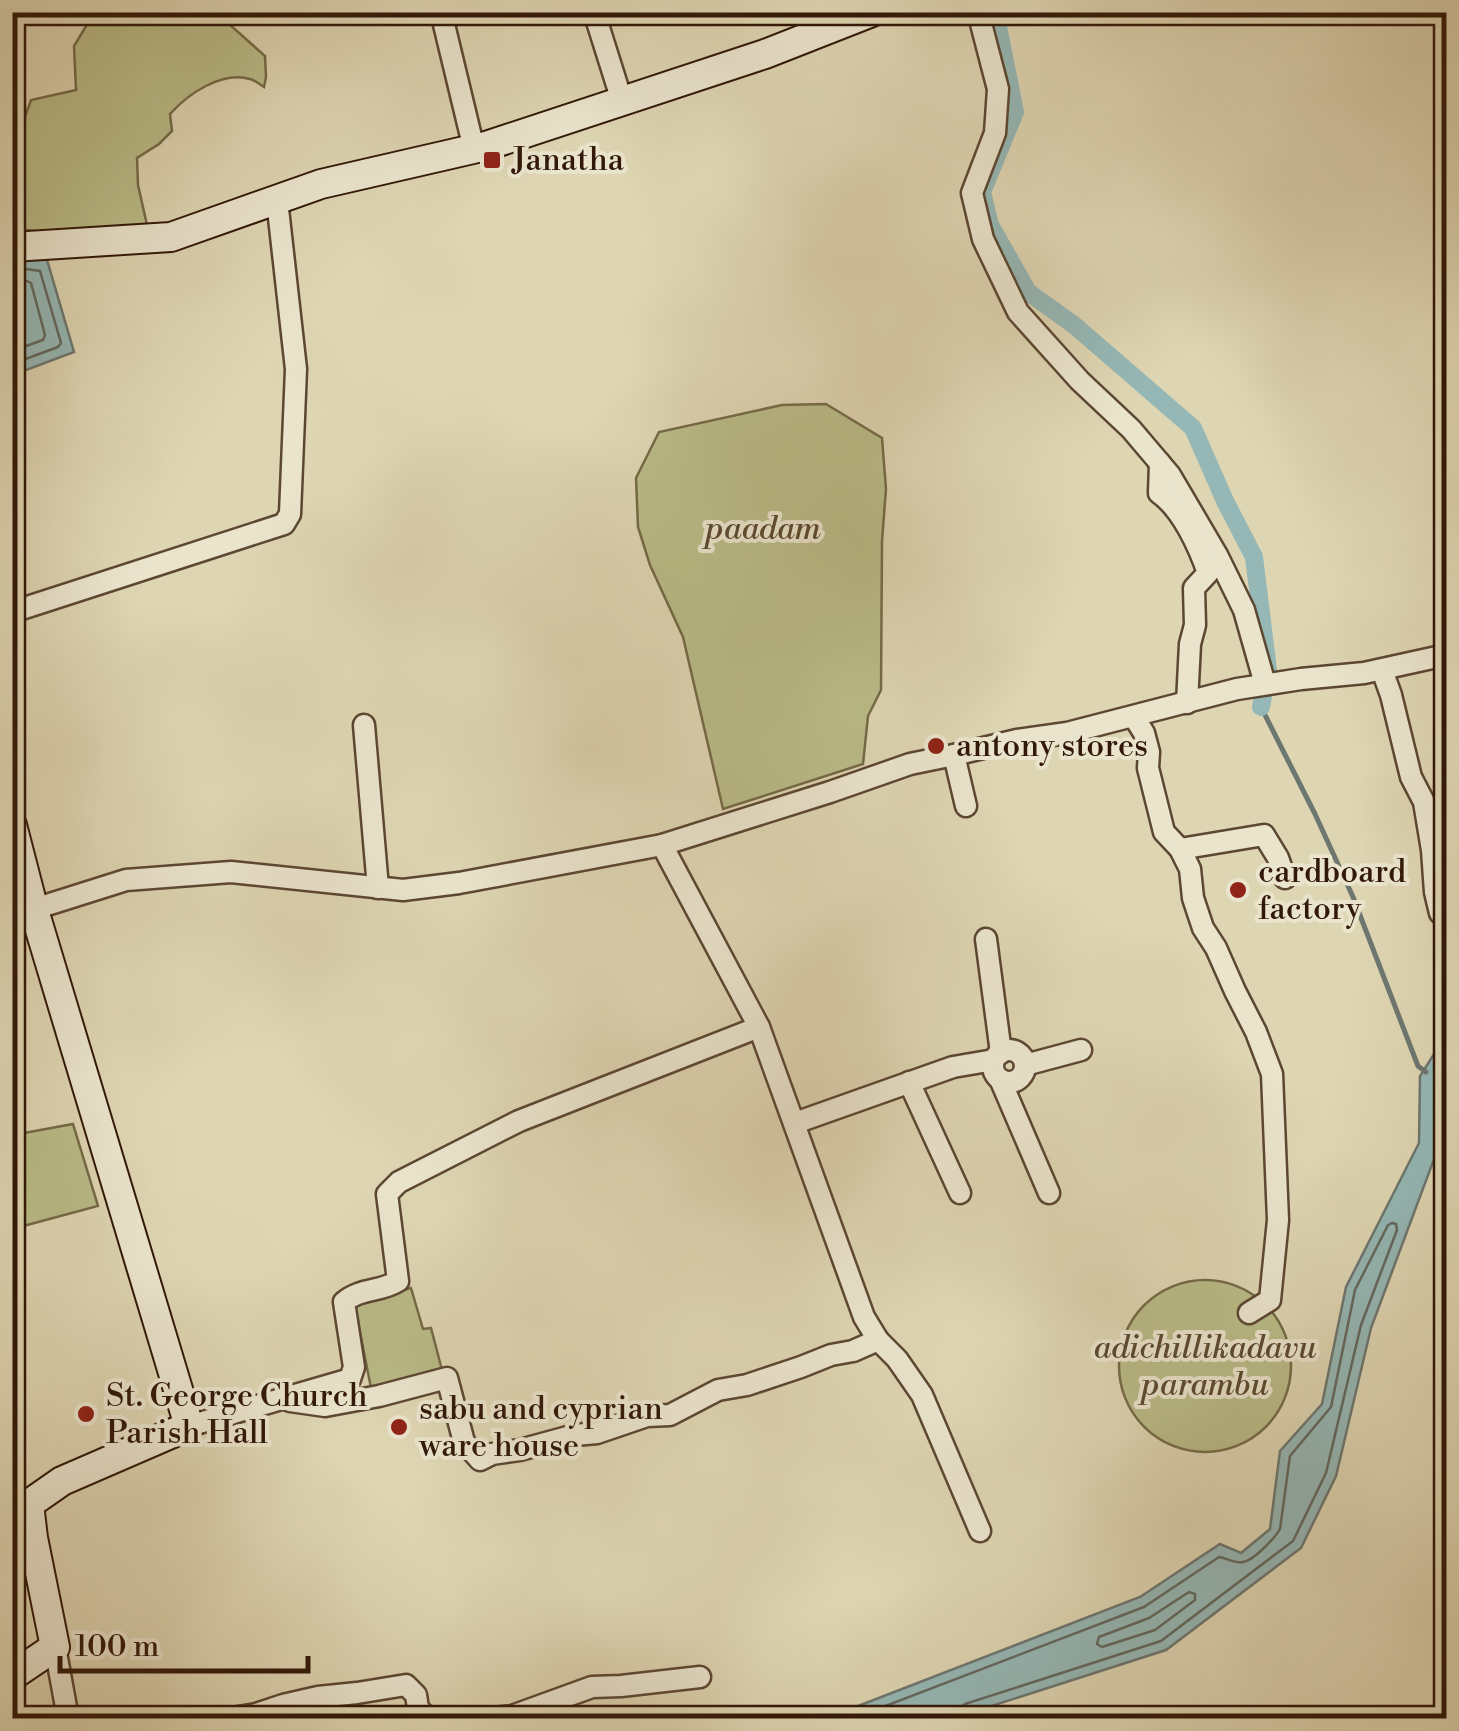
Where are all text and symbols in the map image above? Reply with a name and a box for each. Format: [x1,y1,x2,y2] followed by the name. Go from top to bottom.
[511,140,625,180] place label: Janatha
[481,149,503,171] marker: Janatha
[701,509,822,549] park label: paadam
[956,726,1148,766] place label: antony stores
[925,735,947,757] marker: antony stores
[1258,852,1406,929] place label: cardboard factory
[1227,879,1249,901] marker: cardboard factory
[1094,1328,1317,1405] park label: adichillikadavu parambu
[106,1376,367,1453] place label: St. George Church Parish Hall
[418,1389,663,1466] place label: sabu and cyprian ware house
[75,1403,97,1425] marker: St. George Church Parish Hall
[388,1416,410,1438] marker: sabu and cyprian ware house
[60,1611,308,1673] scale bar
[75,1628,159,1666] text: 100 m

